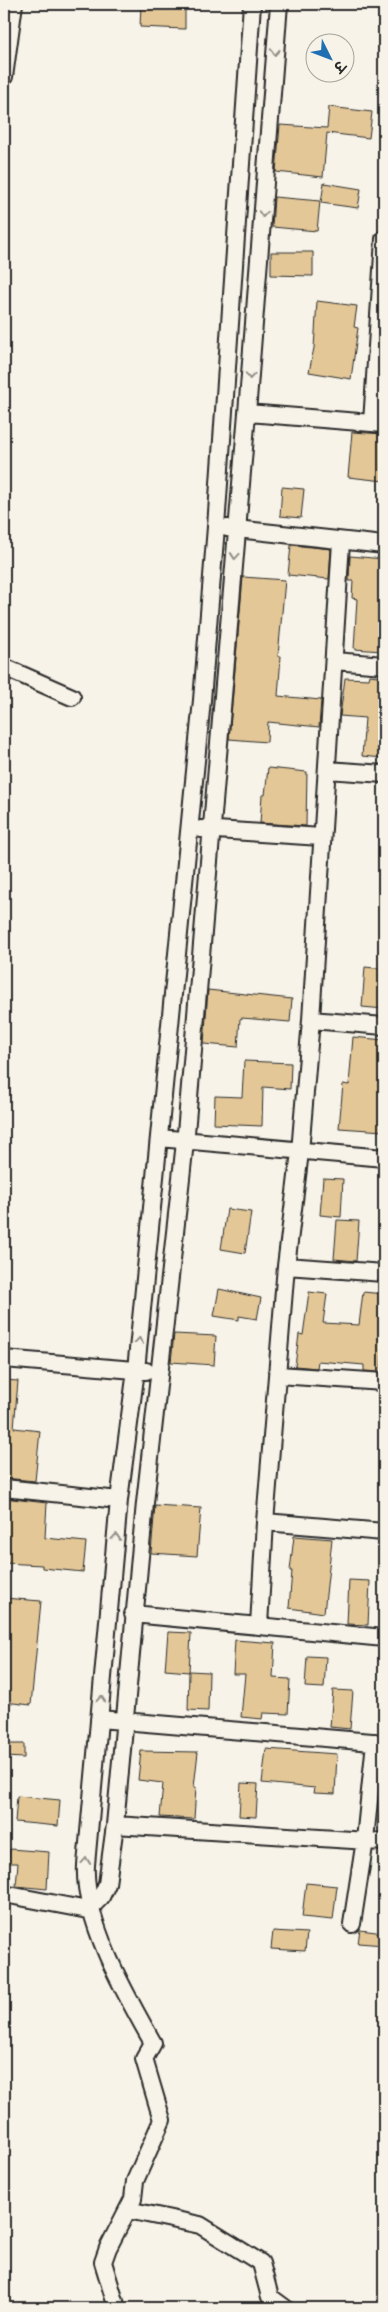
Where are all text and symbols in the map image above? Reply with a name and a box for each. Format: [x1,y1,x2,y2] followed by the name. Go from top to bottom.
[306,32,356,82] north arrow
[270,49,281,57] one-way arrow
[328,55,350,77] text: उ
[257,211,268,219] one-way arrow
[245,373,256,381] one-way arrow
[230,552,241,560] one-way arrow
[133,1336,144,1344] one-way arrow
[110,1533,121,1541] one-way arrow
[95,1694,106,1702] one-way arrow
[80,1856,91,1864] one-way arrow

